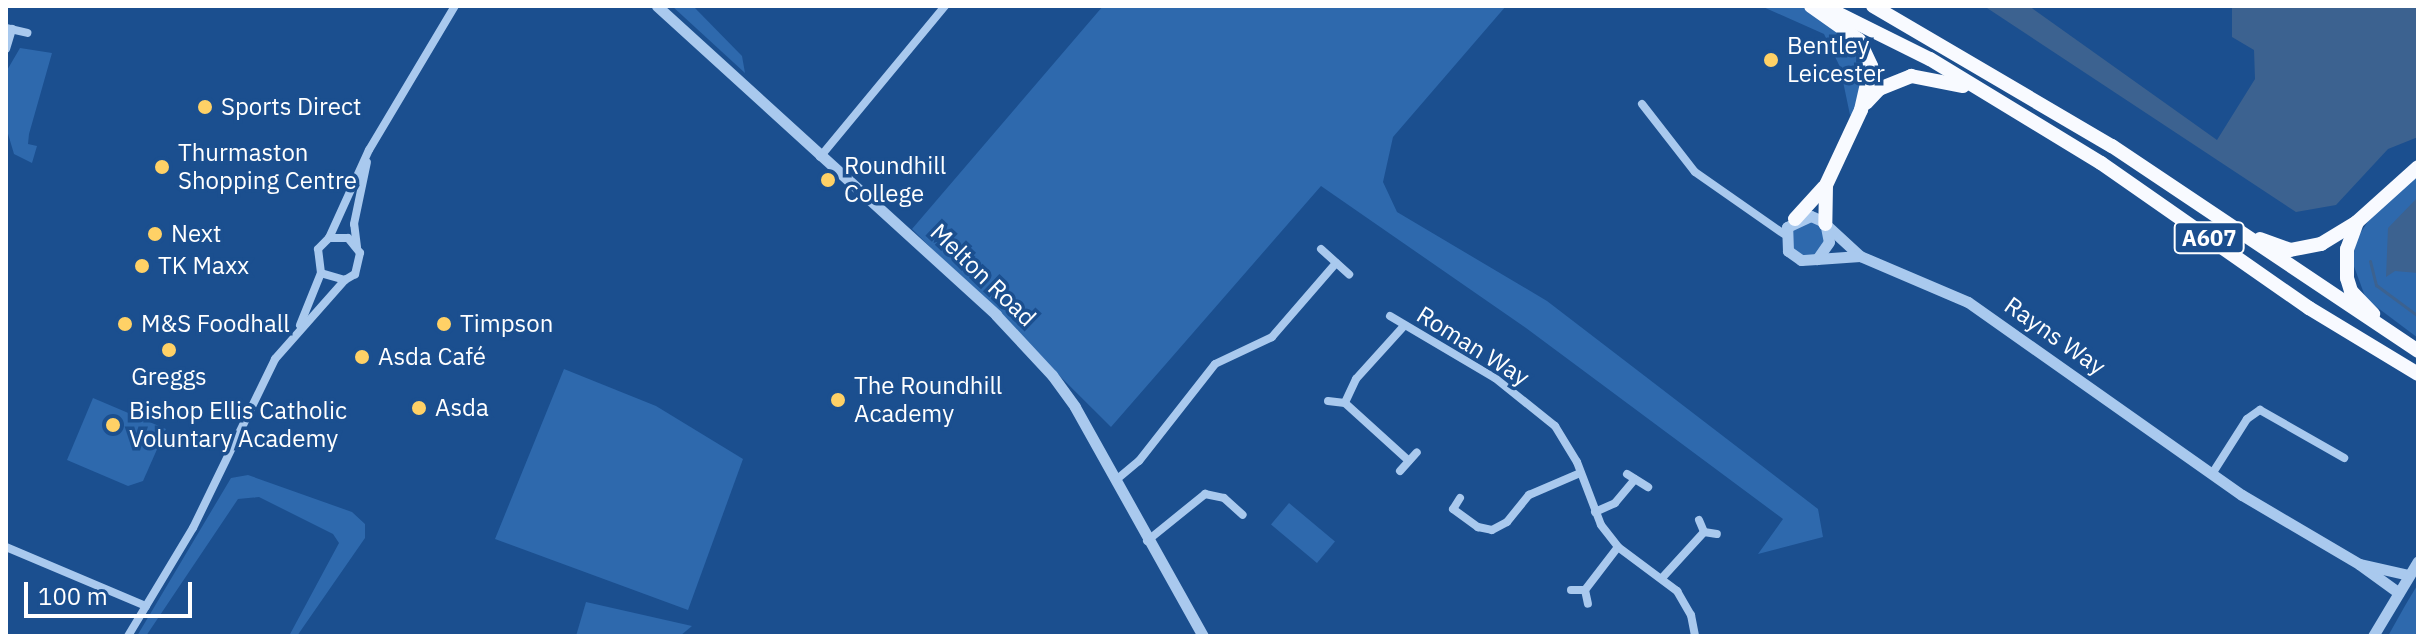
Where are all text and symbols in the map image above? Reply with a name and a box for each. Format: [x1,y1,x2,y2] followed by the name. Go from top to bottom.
[1787,32,1885,88] place label: Bentley Leicester
[1762,51,1780,69] marker: Bentley Leicester
[221,93,361,121] place label: Sports Direct
[196,98,214,116] marker: Sports Direct
[178,139,357,195] place label: Thurmaston Shopping Centre
[844,152,946,208] place label: Roundhill College
[153,158,171,176] marker: Thurmaston Shopping Centre
[819,171,837,189] marker: Roundhill College
[924,218,1042,332] street label: Melton Road
[171,220,221,248] place label: Next
[2173,220,2245,256] road number: A607
[146,225,164,243] marker: Next
[158,252,249,280] place label: TK Maxx
[133,257,151,275] marker: TK Maxx
[1999,291,2111,381] street label: Rayns Way
[1411,300,1535,392] street label: Roman Way
[141,310,290,338] place label: M&S Foodhall
[460,310,553,338] place label: Timpson
[116,315,134,333] marker: M&S Foodhall
[435,315,453,333] marker: Timpson
[160,341,178,359] marker: Greggs
[378,343,486,371] place label: Asda Café
[353,348,371,366] marker: Asda Café
[131,363,207,391] place label: Greggs
[854,372,1002,428] place label: The Roundhill Academy
[829,391,847,409] marker: The Roundhill Academy
[435,394,489,422] place label: Asda
[129,397,347,453] place label: Bishop Ellis Catholic Voluntary Academy
[410,399,428,417] marker: Asda
[104,416,122,434] marker: Bishop Ellis Catholic Voluntary Academy
[28,566,196,616] scale bar
[38,580,108,612] text: 100 m

